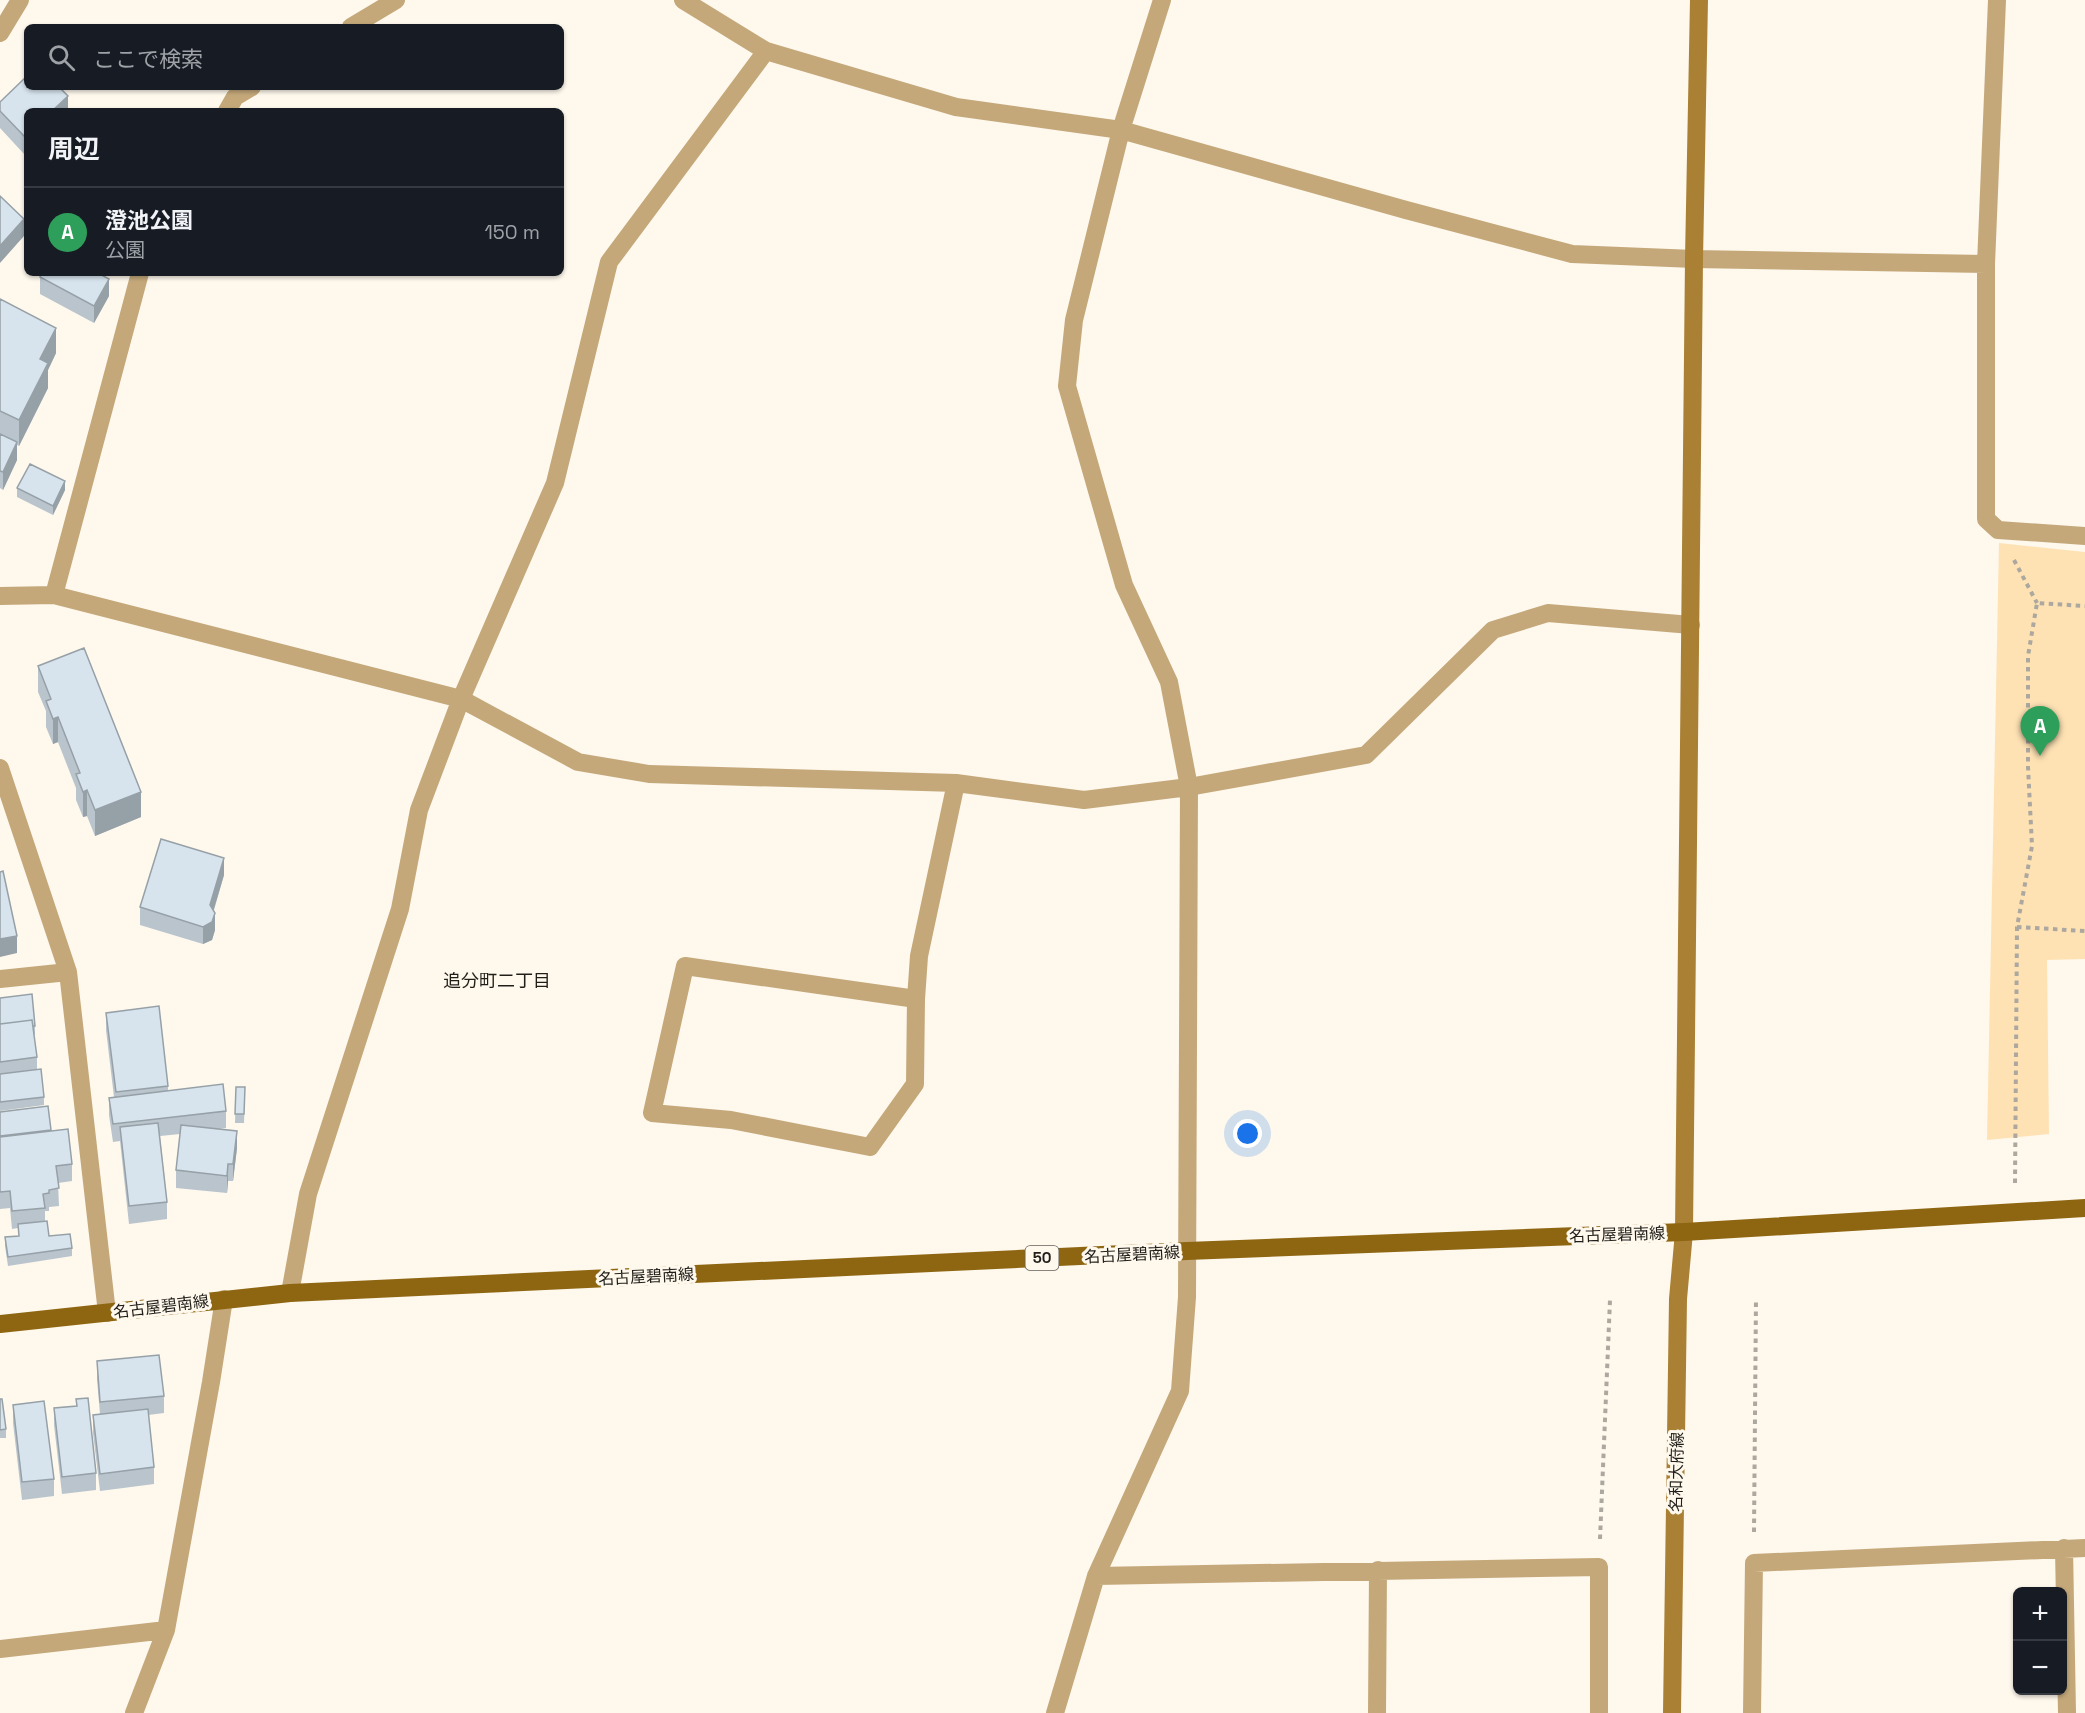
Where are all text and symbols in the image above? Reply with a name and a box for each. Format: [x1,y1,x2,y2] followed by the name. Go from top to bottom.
[24,24,564,90] search box
[45,41,78,74] icon: search
[93,45,203,73] text: ここで検索
[48,132,100,166] text: 周辺
[105,206,193,234] text: 澄池公園
[61,219,74,245] text: A
[485,219,540,245] text: 150 m
[105,237,145,263] text: 公園
[2020,706,2060,756] pin: A
[443,969,551,992] district label: 追分町二丁目
[1233,1119,1262,1148] your location
[1569,1222,1665,1247] street label: 名古屋碧南線
[1084,1242,1181,1267] street label: 名古屋碧南線
[1026,1246,1058,1270] road number: 50
[598,1264,695,1289] street label: 名古屋碧南線
[112,1290,210,1323] street label: 名古屋碧南線
[1665,1432,1688,1512] street label: 名和大府線
[2013,1587,2067,1695] map controls
[2013,1587,2067,1641] button: +
[2013,1641,2067,1695] button: −

